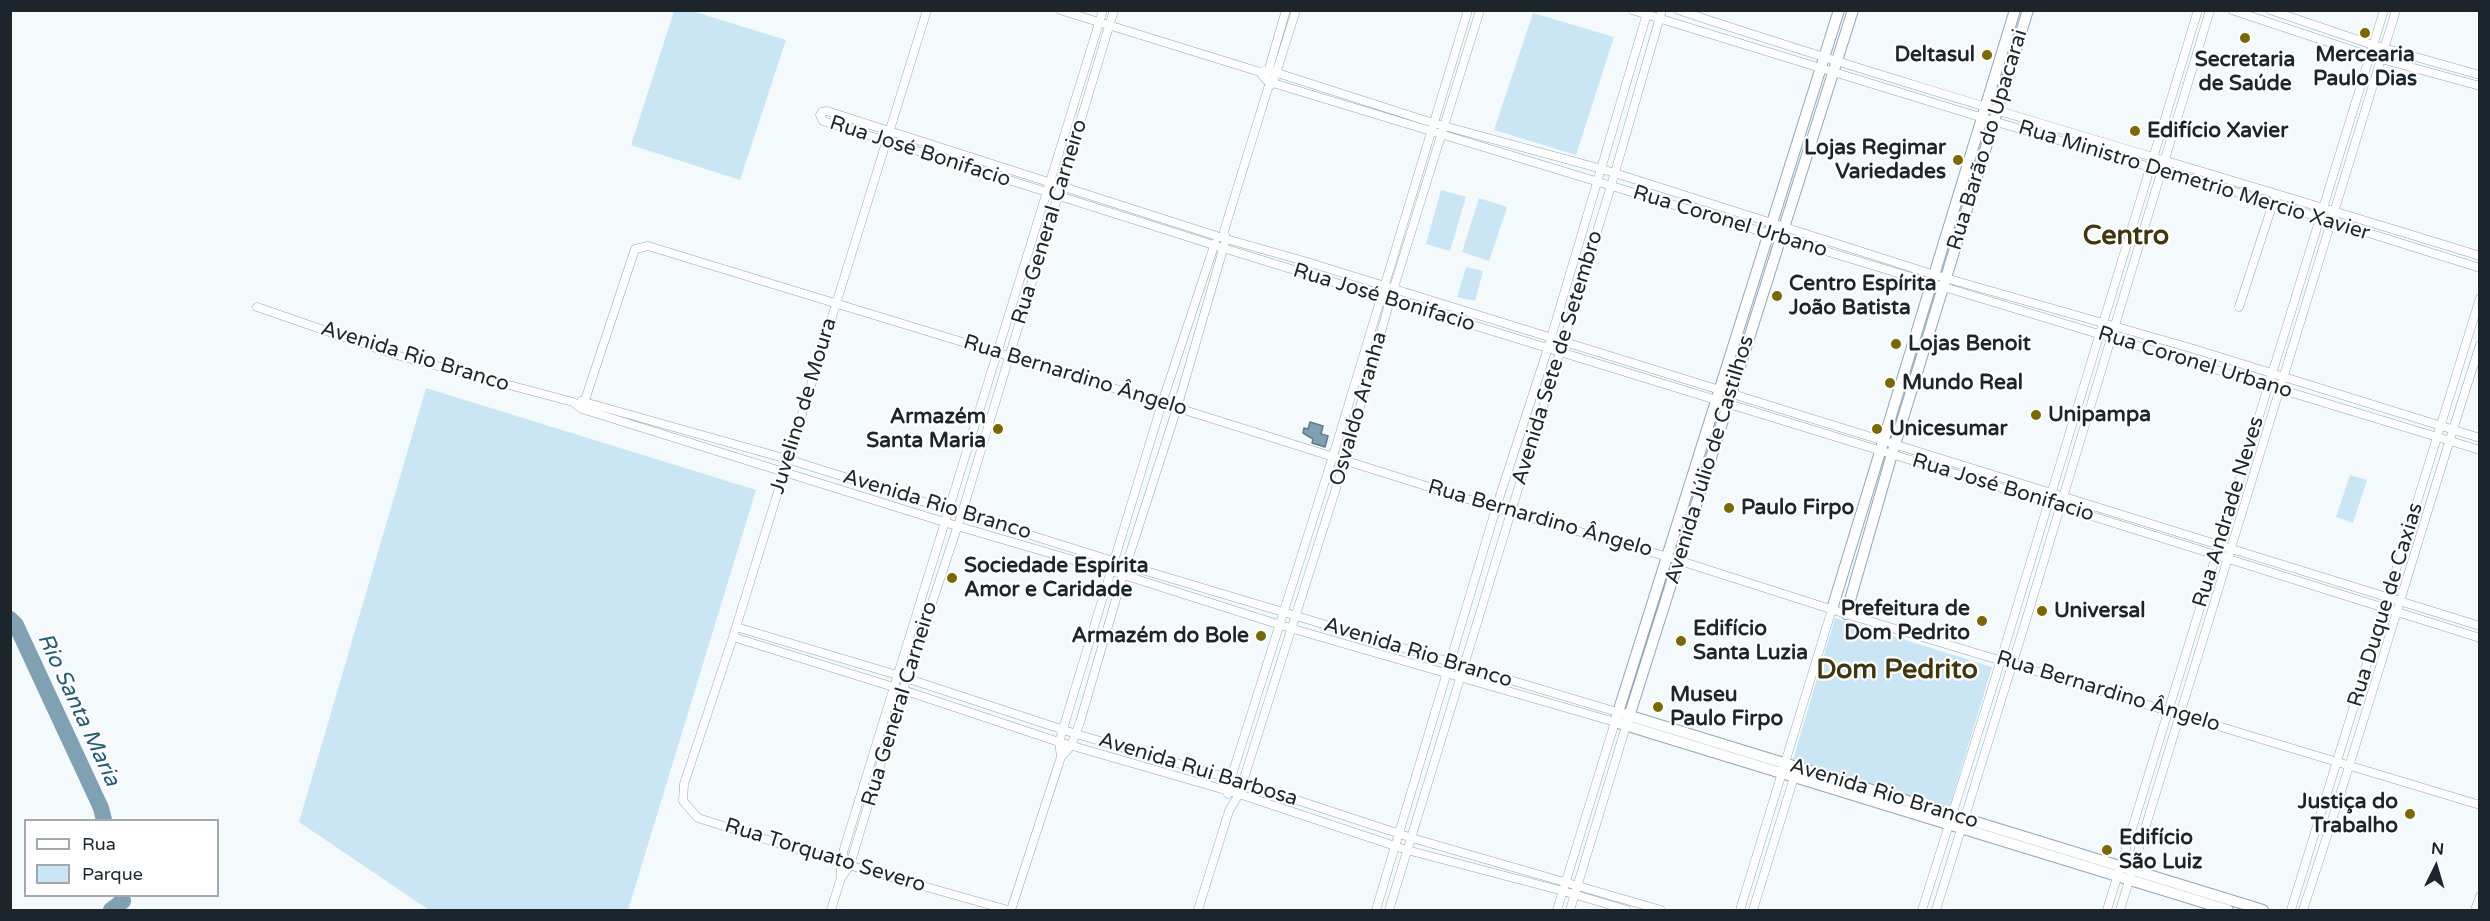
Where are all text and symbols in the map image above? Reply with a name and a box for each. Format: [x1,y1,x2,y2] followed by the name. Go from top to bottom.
[2358,26,2372,40] marker: Mercearia Paulo Dias
[1942,27,2034,253] street label: Rua Barão do Upacarai
[2238,31,2252,45] marker: Secretaria de Saúde
[1895,42,1975,68] place label: Deltasul
[2313,42,2417,92] place label: Mercearia Paulo Dias
[2195,47,2295,97] place label: Secretaria de Saúde
[1980,48,1994,62] marker: Deltasul
[826,111,1014,193] street label: Rua José Bonifacio
[2015,115,2373,247] street label: Rua Ministro Demetrio Mercio Xavier
[1007,117,1093,327] street label: Rua General Carneiro
[2147,118,2288,144] place label: Edifício Xavier
[2128,124,2142,138] marker: Edifício Xavier
[1804,135,1946,185] place label: Lojas Regimar Variedades
[1951,153,1965,167] marker: Lojas Regimar Variedades
[1630,180,1830,264] street label: Rua Coronel Urbano
[2083,221,2169,253] district label: Centro
[1507,228,1609,488] street label: Avenida Sete de Setembro
[1290,258,1478,338] street label: Rua José Bonifacio
[1789,271,1937,321] place label: Centro Espírita João Batista
[1770,289,1784,303] marker: Centro Espírita João Batista
[765,315,843,497] street label: Juvelino de Moura
[318,316,512,398] street label: Avenida Rio Branco
[2095,321,2295,405] street label: Rua Coronel Urbano
[1325,329,1393,489] street label: Osvaldo Aranha
[960,330,1190,422] street label: Rua Bernardino Ângelo
[1908,331,2031,357] place label: Lojas Benoit
[1660,333,1760,587] street label: Avenida Júlio de Castilhos
[1889,337,1903,351] marker: Lojas Benoit
[1902,370,2023,396] place label: Mundo Real
[1883,376,1897,390] marker: Mundo Real
[2048,402,2151,428] place label: Unipampa
[866,404,986,454] place label: Armazém Santa Maria
[2029,408,2043,422] marker: Unipampa
[2188,413,2270,611] street label: Rua Andrade Neves
[1889,416,2008,442] place label: Unicesumar
[991,422,1005,436] marker: Armazém Santa Maria
[1870,422,1884,436] marker: Unicesumar
[1909,448,2097,528] street label: Rua José Bonifacio
[840,464,1034,546] street label: Avenida Rio Branco
[1425,475,1655,563] street label: Rua Bernardino Ângelo
[1741,495,1854,521] place label: Paulo Firpo
[2343,500,2429,710] street label: Rua Duque de Caxias
[1722,501,1736,515] marker: Paulo Firpo
[964,553,1149,603] place label: Sociedade Espírita Amor e Caridade
[945,571,959,585] marker: Sociedade Espírita Amor e Caridade
[1841,596,1970,646] place label: Prefeitura de Dom Pedrito
[2054,598,2146,624] place label: Universal
[857,599,943,809] street label: Rua General Carneiro
[2035,604,2049,618] marker: Universal
[1321,612,1515,694] street label: Avenida Rio Branco
[1975,614,1989,628] marker: Prefeitura de Dom Pedrito
[1693,616,1808,666] place label: Edifício Santa Luzia
[1071,623,1249,649] place label: Armazém do Bole
[31,629,125,791] water label: Rio Santa Maria
[1254,629,1268,643] marker: Armazém do Bole
[1674,634,1688,648] marker: Edifício Santa Luzia
[1993,646,2223,738] street label: Rua Bernardino Ângelo
[1816,655,1978,687] district label: Dom Pedrito
[1670,682,1783,732] place label: Museu Paulo Firpo
[1651,700,1665,714] marker: Museu Paulo Firpo
[1095,728,1301,812] street label: Avenida Rui Barbosa
[1787,753,1981,835] street label: Avenida Rio Branco
[2298,789,2398,839] place label: Justiça do Trabalho
[2403,807,2417,821] marker: Justiça do Trabalho
[722,813,928,899] street label: Rua Torquato Severo
[24,819,219,897] legend
[2119,825,2203,875] place label: Edifício São Luiz
[82,833,116,855] text: Rua
[2406,837,2466,897] north arrow
[2430,839,2445,860] text: N
[2100,843,2114,857] marker: Edifício São Luiz
[82,863,143,885] text: Parque

